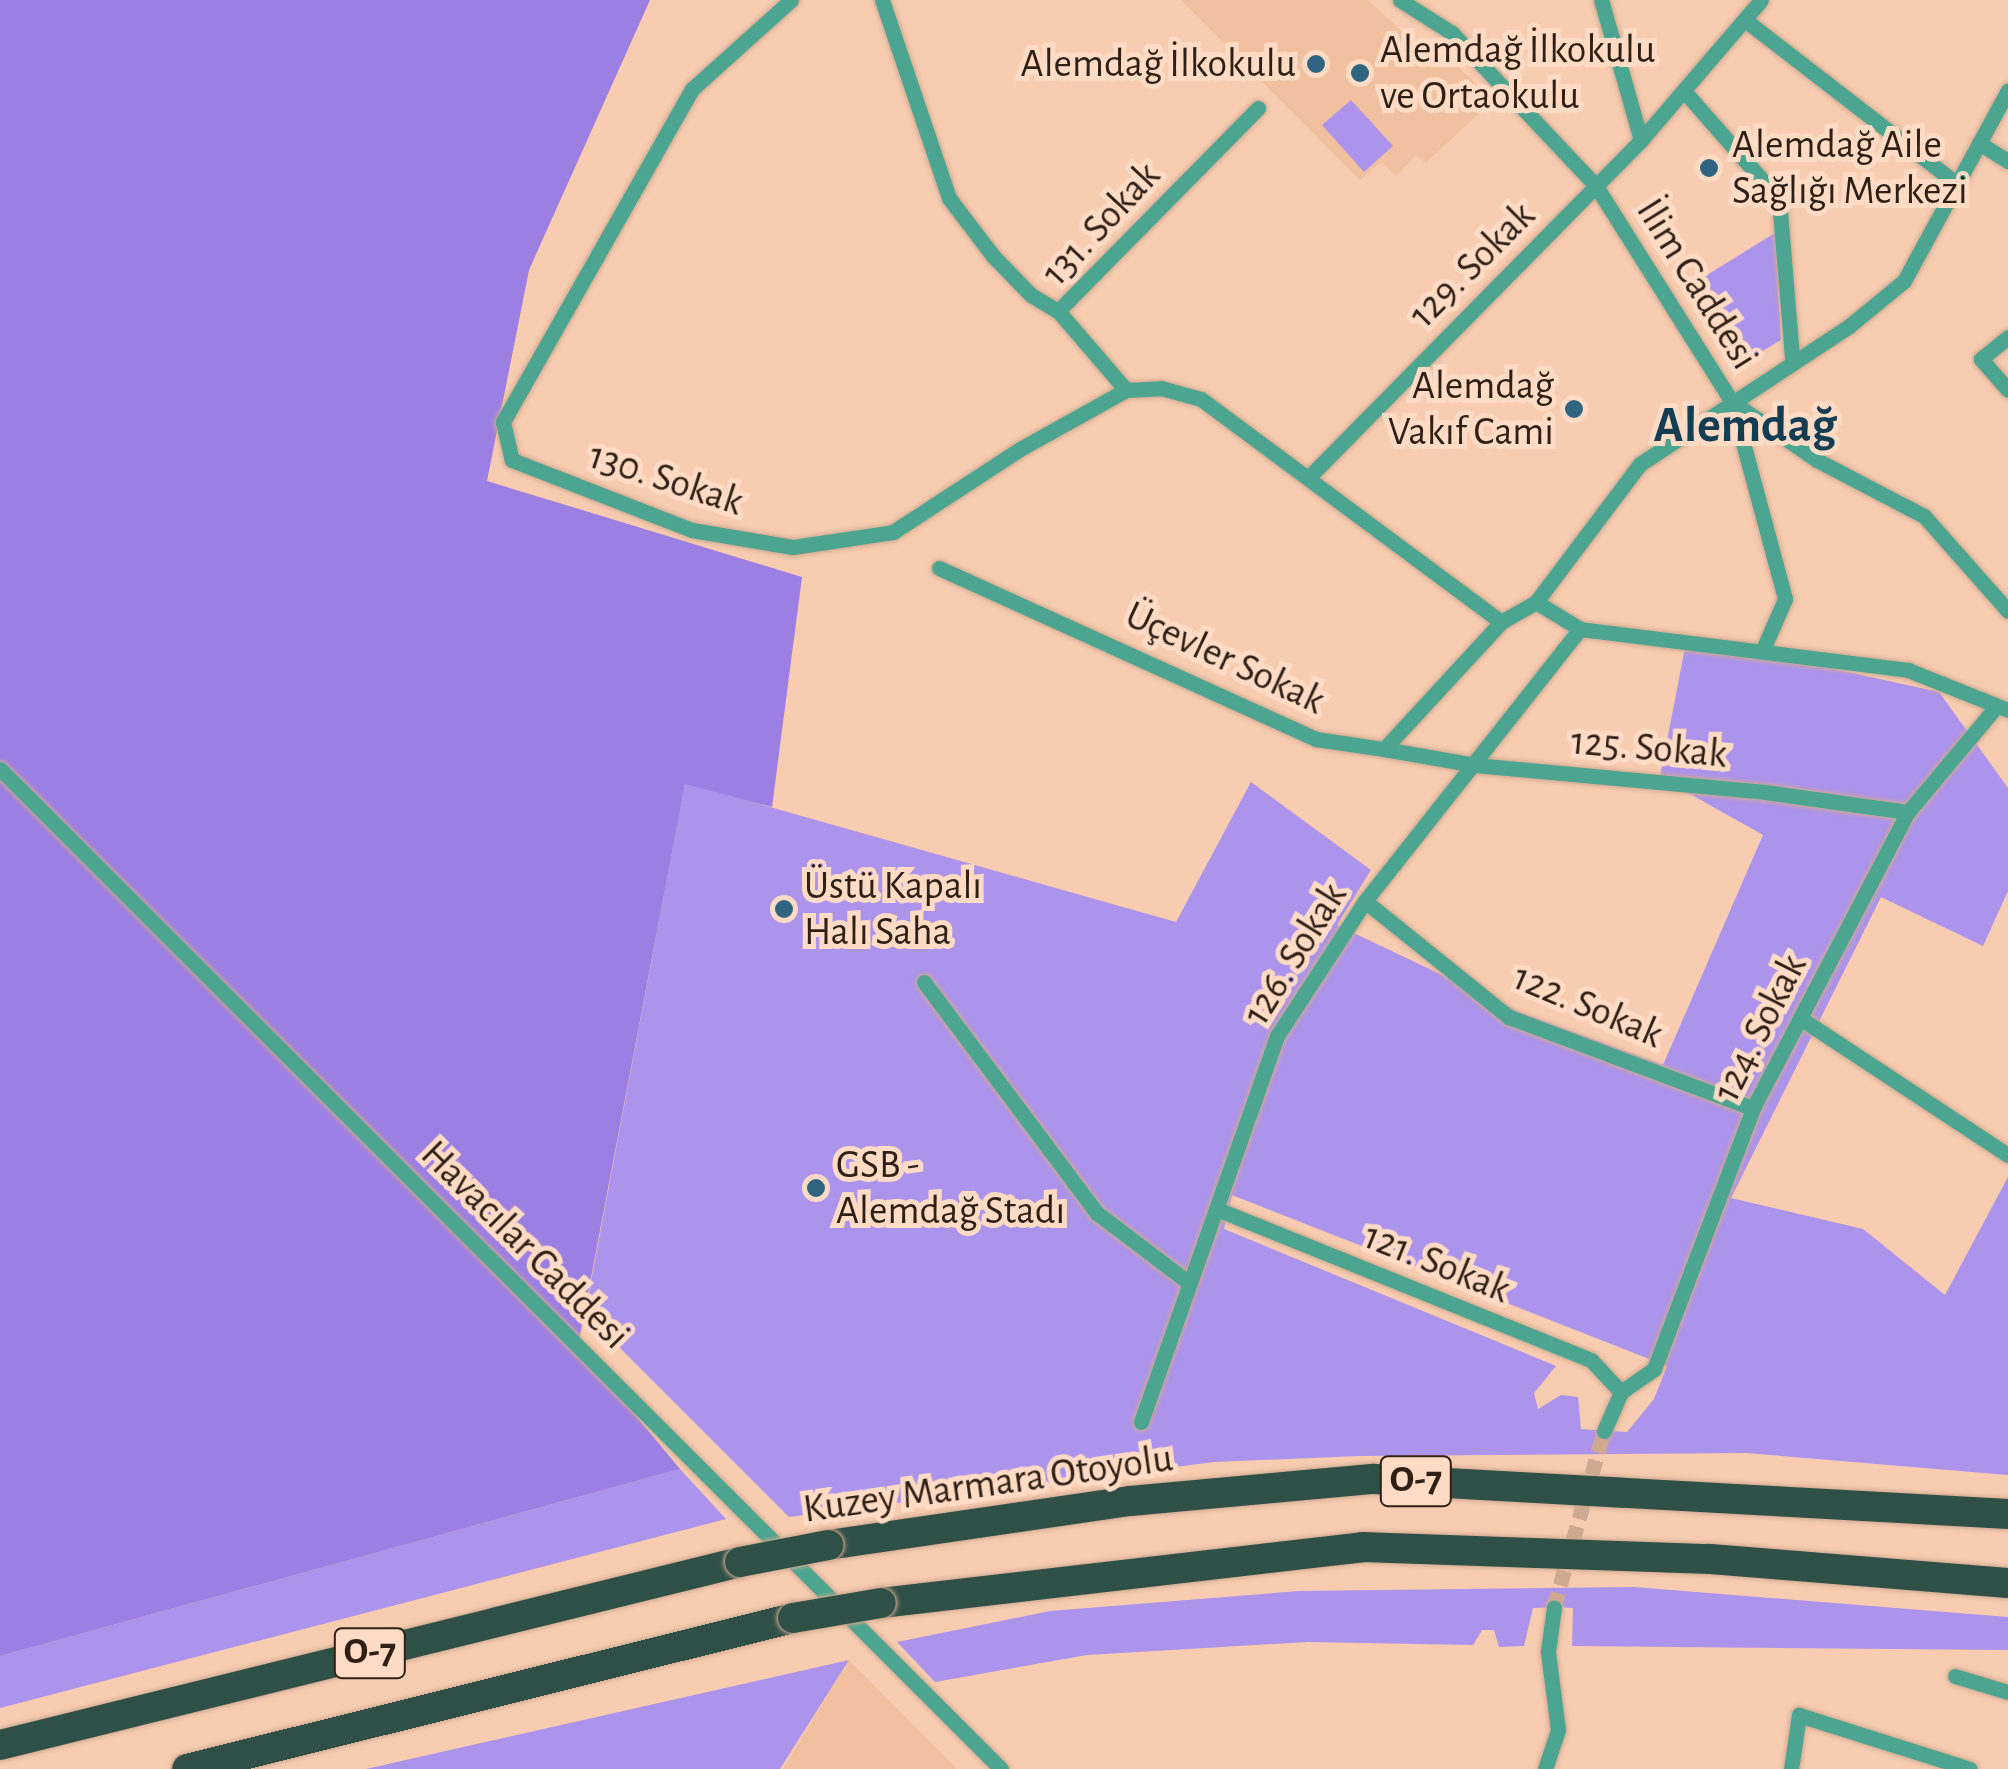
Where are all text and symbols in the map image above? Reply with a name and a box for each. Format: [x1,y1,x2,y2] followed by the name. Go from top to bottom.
[1380,26,1655,120] place label: Alemdağ İlkokulu ve Ortaokulu
[1021,40,1296,88] place label: Alemdağ İlkokulu
[1305,53,1327,75] marker: Alemdağ İlkokulu
[1349,62,1371,84] marker: Alemdağ İlkokulu ve Ortaokulu
[1732,121,1968,215] place label: Alemdağ Aile Sağlığı Merkezi
[1032,152,1170,296] street label: 131. Sokak
[1696,155,1722,181] marker: Alemdağ Aile Sağlığı Merkezi
[1626,190,1768,378] street label: İlim Caddesi
[1399,192,1545,338] street label: 129. Sokak
[1388,362,1554,456] place label: Alemdağ Vakıf Cami
[1654,397,1836,457] district label: Alemdağ
[1563,398,1585,420] marker: Alemdağ Vakıf Cami
[583,432,749,526] street label: 130. Sokak
[1118,591,1332,725] street label: Üçevler Sokak
[1569,717,1729,779] street label: 125. Sokak
[804,862,982,956] place label: Üstü Kapalı Halı Saha
[1233,874,1357,1034] street label: 126. Sokak
[773,898,795,920] marker: Üstü Kapalı Halı Saha
[1703,946,1817,1110] street label: 124. Sokak
[1506,953,1670,1059] street label: 122. Sokak
[411,1131,639,1359] street label: Havacılar Caddesi
[836,1141,1065,1235] place label: GSB - Alemdağ Stadı
[805,1177,827,1199] marker: GSB - Alemdağ Stadı
[1357,1212,1517,1314] street label: 121. Sokak
[800,1434,1176,1534] street label: Kuzey Marmara Otoyolu
[1378,1448,1454,1514] road number: O-7
[332,1620,408,1686] road number: O-7

